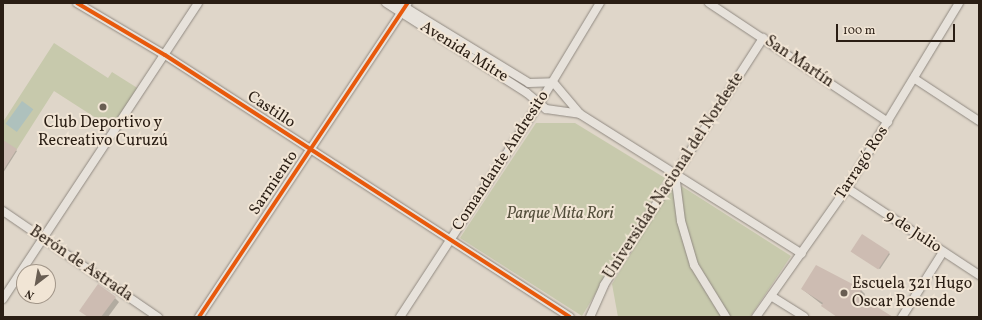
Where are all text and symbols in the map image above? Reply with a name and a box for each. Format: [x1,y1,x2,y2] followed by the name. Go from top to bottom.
[838,16,957,42] scale bar
[416,17,512,87] street label: Avenida Mitre
[843,23,875,39] text: 100 m
[761,32,837,92] street label: San Martín
[600,69,748,283] street label: Universidad Nacional del Nordeste
[243,87,299,133] street label: Castillo
[449,87,553,235] street label: Comandante Andresito
[98,102,108,112] marker: Club Deportivo y Recreativo Curuzú
[38,113,168,151] place label: Club Deportivo y Recreativo Curuzú
[831,123,893,203] street label: Tarragó Ros
[245,147,303,219] street label: Sarmiento
[506,204,614,224] park label: Parque Mita Rori
[881,207,945,257] street label: 9 de Julio
[26,222,136,306] street label: Berón de Astrada
[16,264,56,304] north arrow
[852,274,972,312] place label: Escuela 321 Hugo Oscar Rosende
[23,285,37,302] text: N
[839,288,849,298] marker: Escuela 321 Hugo Oscar Rosende

